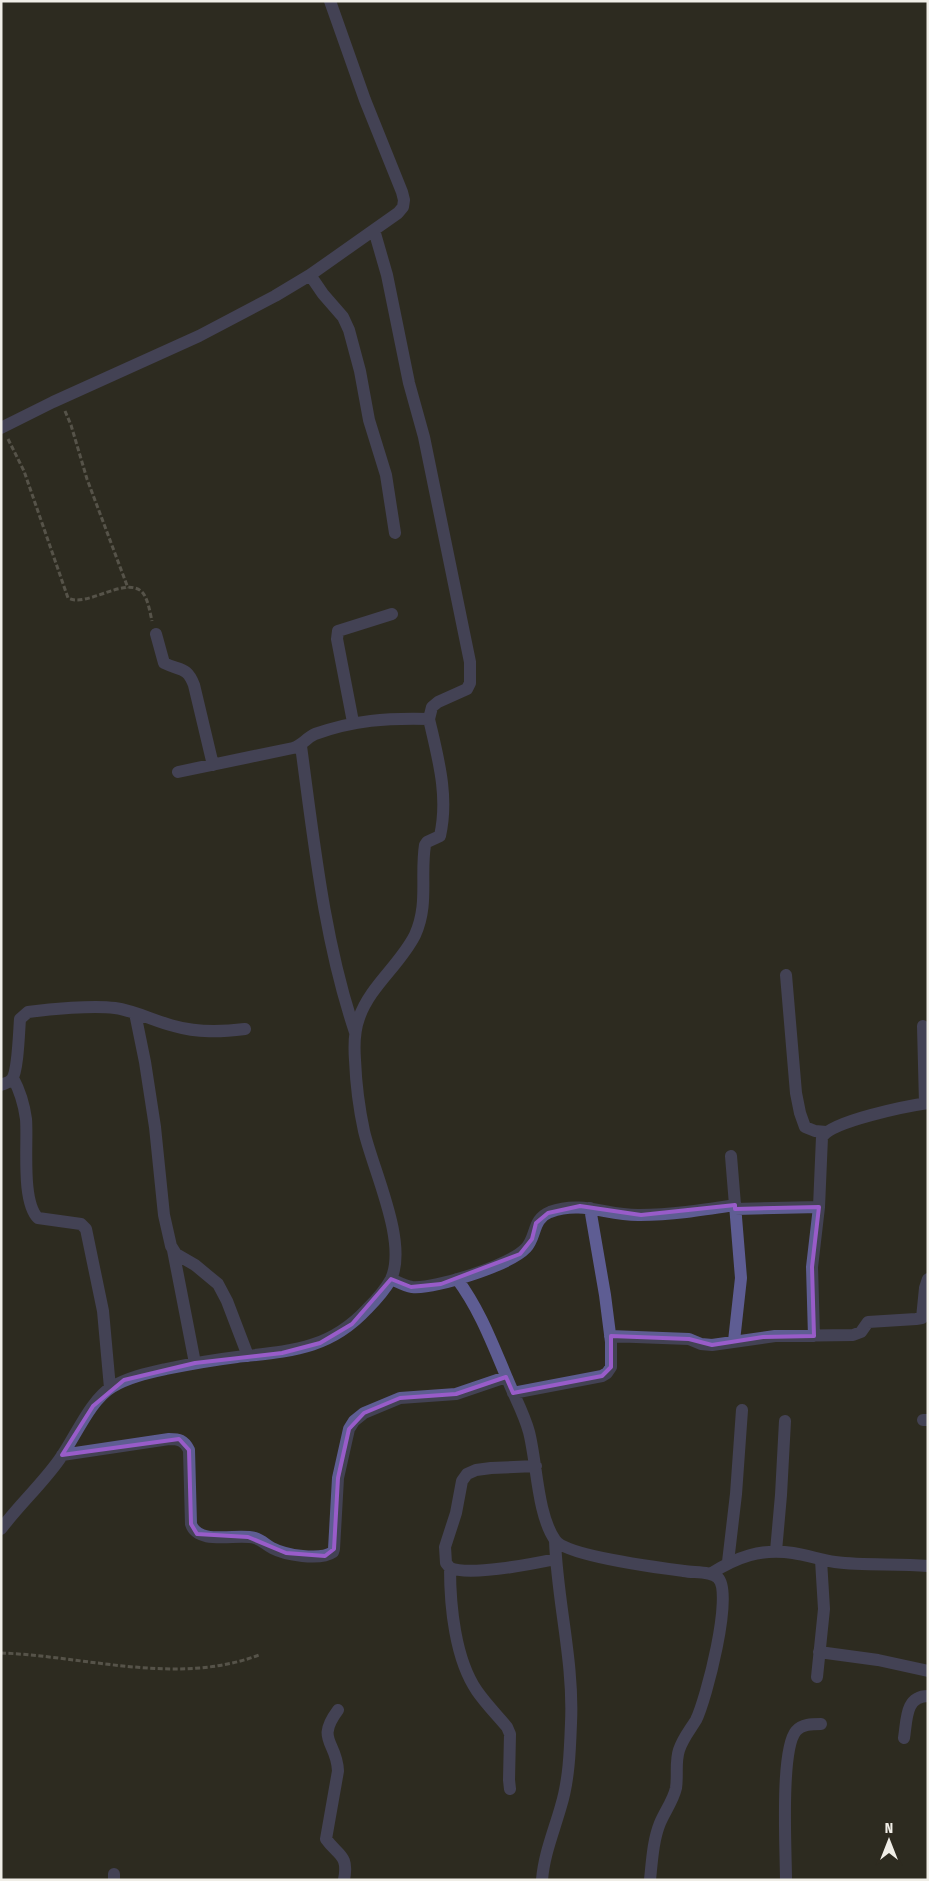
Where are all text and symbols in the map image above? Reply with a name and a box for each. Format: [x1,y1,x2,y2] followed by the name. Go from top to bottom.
[864,1816,914,1866] north arrow
[885,1820,893,1837] text: N

